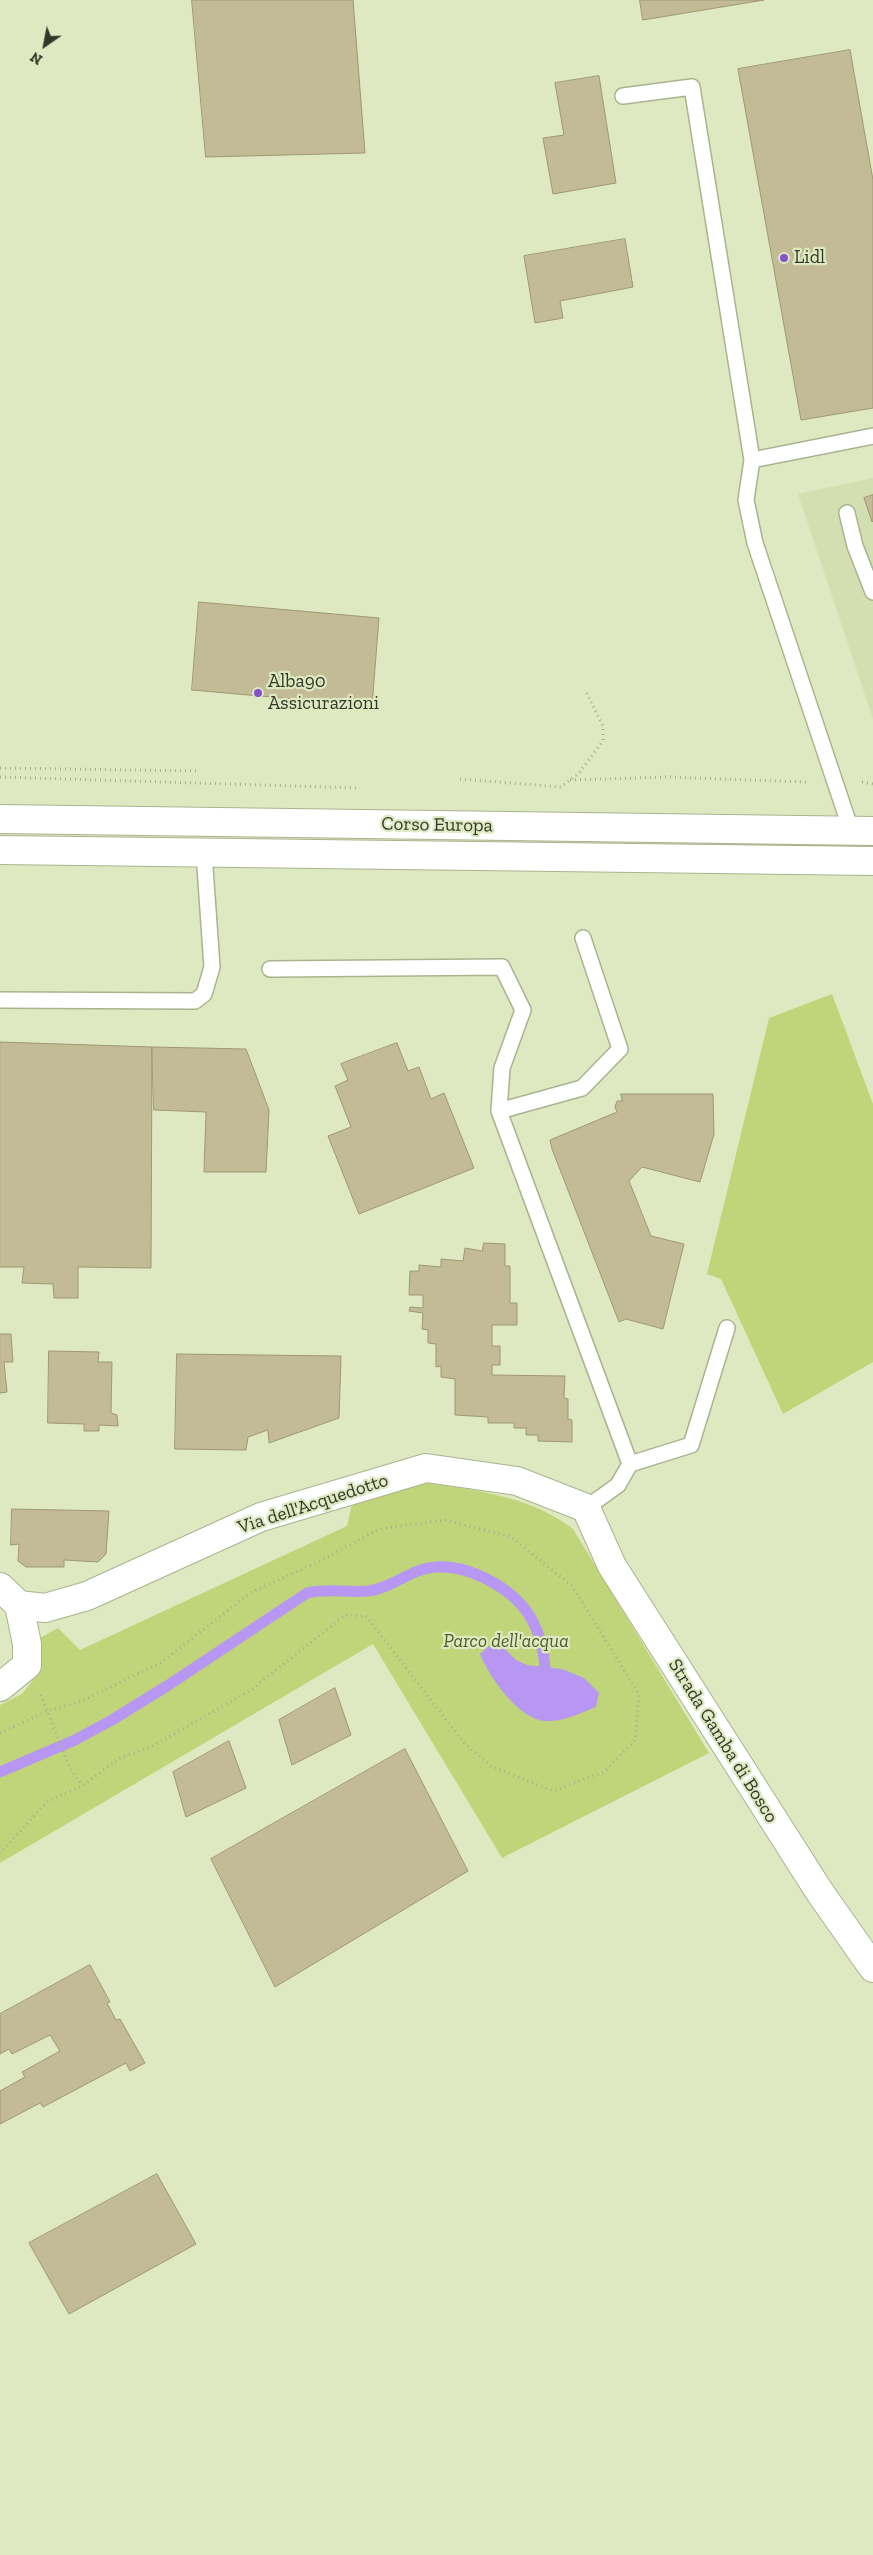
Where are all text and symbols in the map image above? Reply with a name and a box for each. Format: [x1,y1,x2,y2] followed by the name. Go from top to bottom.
[20,20,70,70] north arrow
[27,48,46,68] text: N
[794,247,825,269] place label: Lidl
[778,252,790,264] marker: Lidl
[268,671,379,715] place label: Alba90 Assicurazioni
[252,687,264,699] marker: Alba90 Assicurazioni
[381,813,493,837] street label: Corso Europa
[235,1469,391,1539] street label: Via dell'Acquedotto
[443,1631,569,1653] park label: Parco dell'acqua
[663,1655,783,1827] street label: Strada Gamba di Bosco

